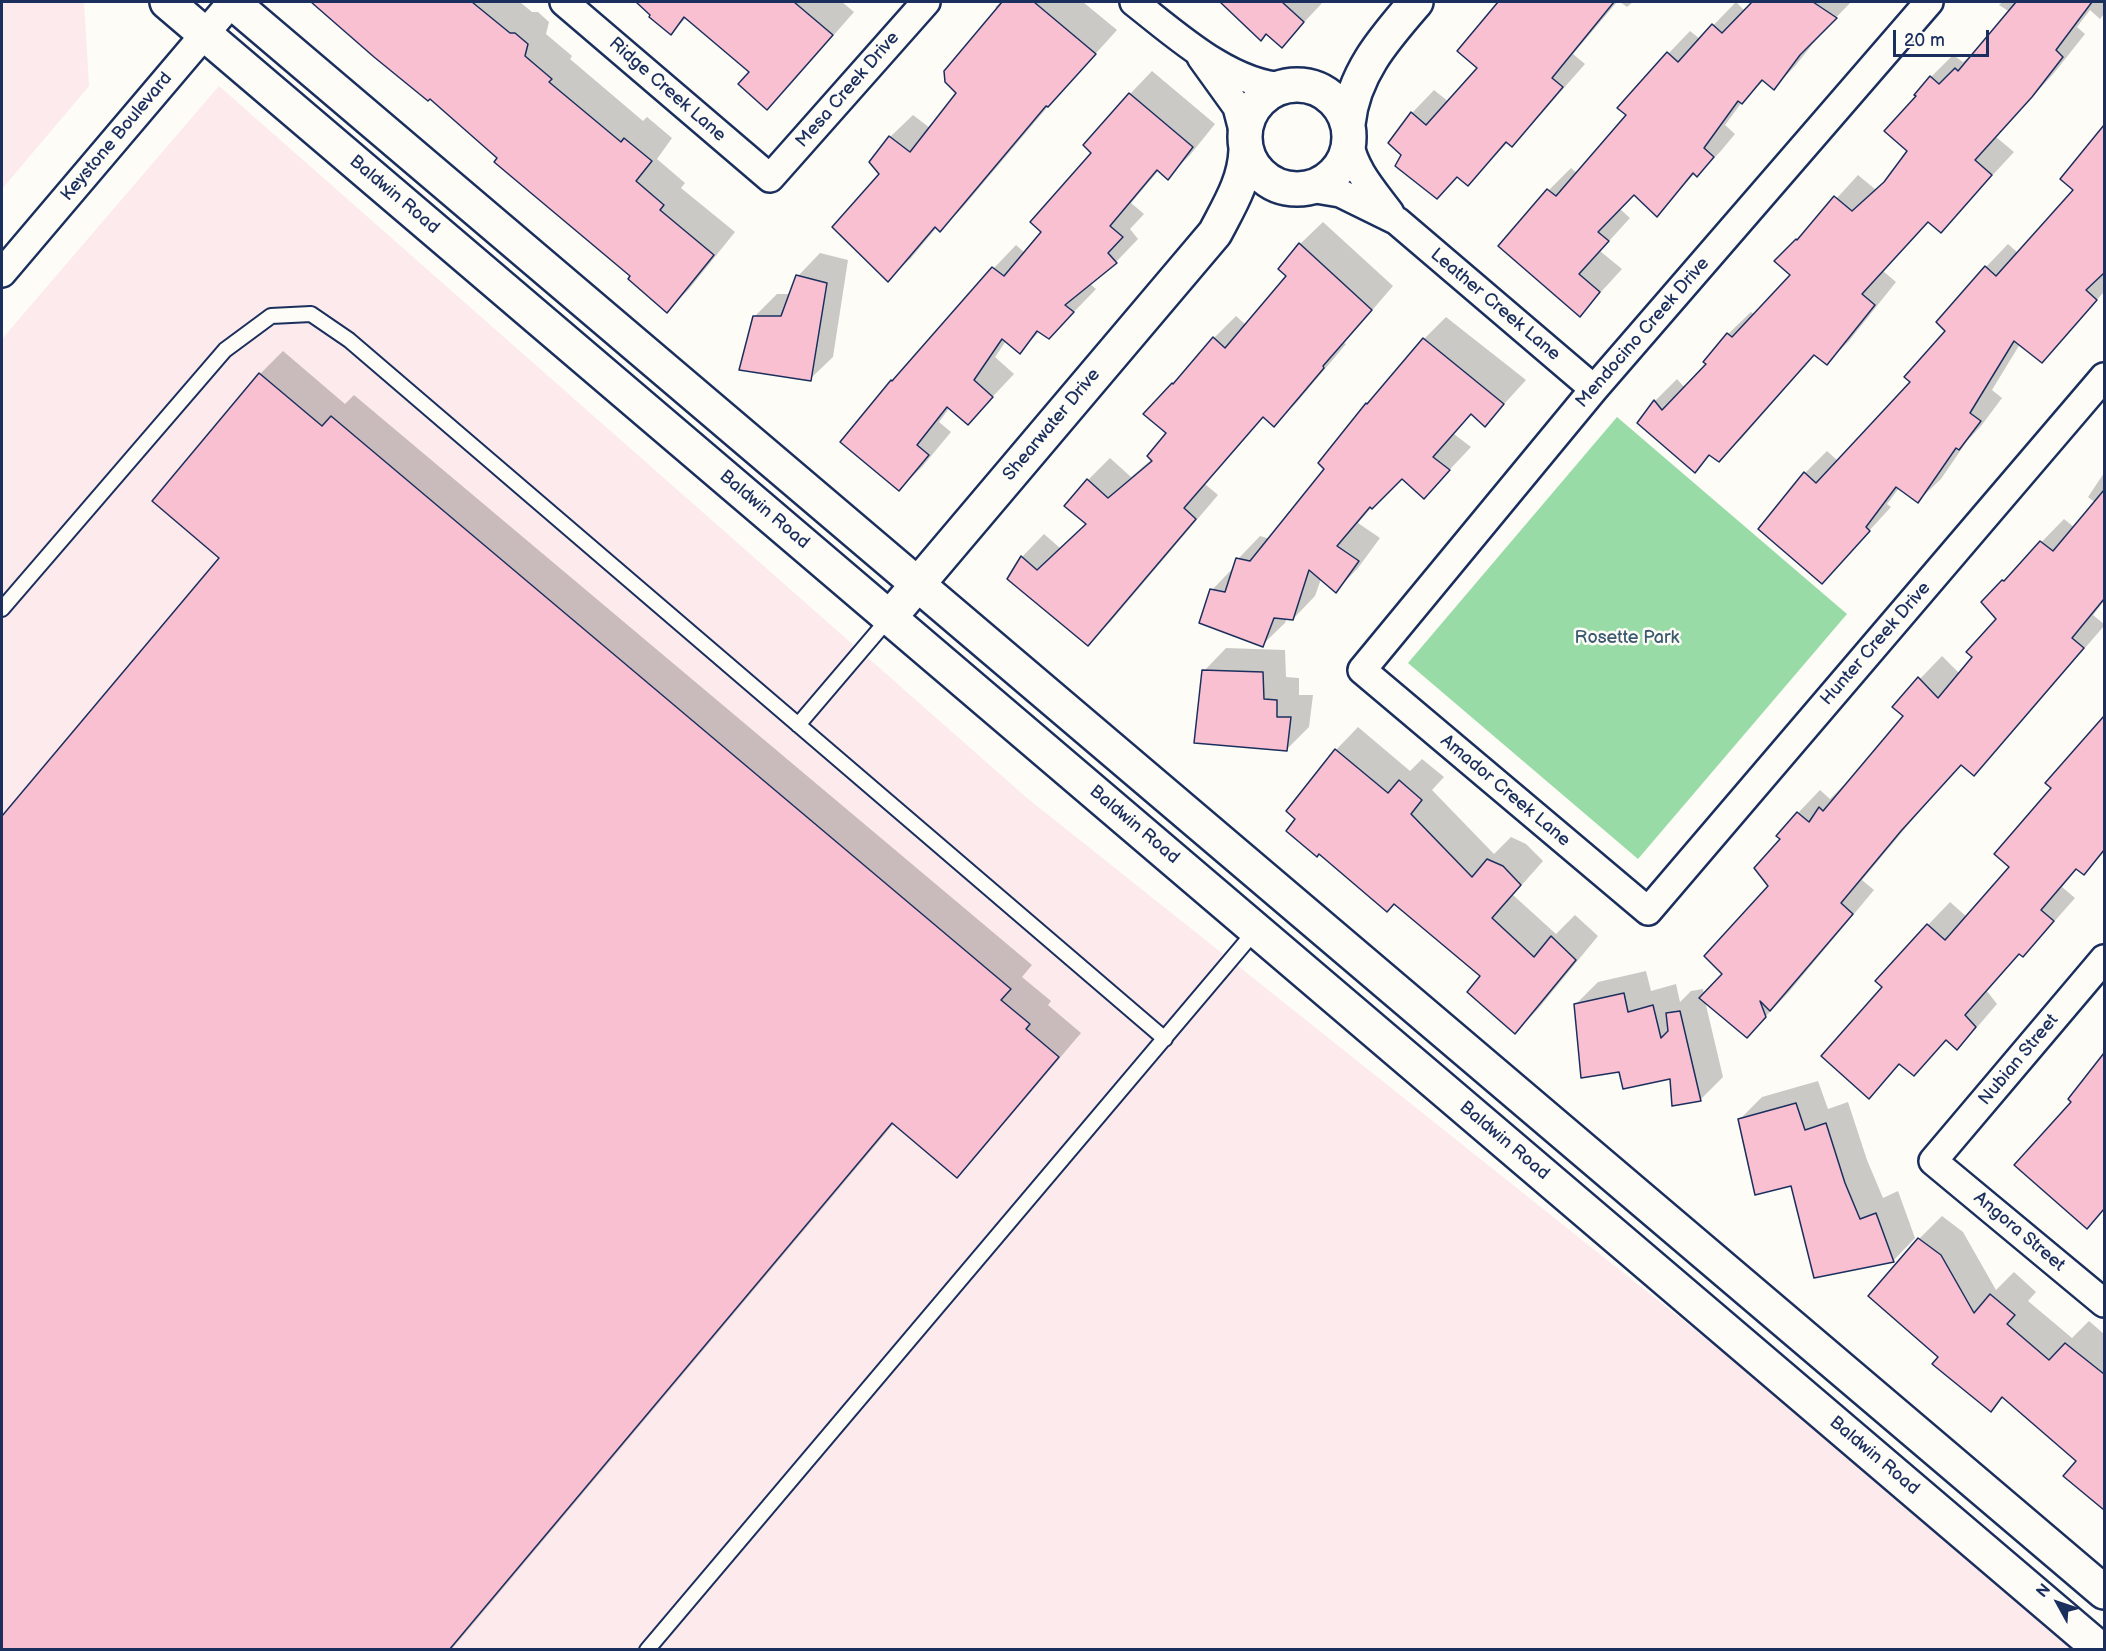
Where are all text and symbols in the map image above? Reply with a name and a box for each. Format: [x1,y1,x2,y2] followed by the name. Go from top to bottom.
[1896,18,1992,56] scale bar
[792,28,904,152] street label: Mesa Creek Drive
[1904,30,1945,51] text: 20 m
[604,33,730,147] street label: Ridge Creek Lane
[57,68,177,206] street label: Keystone Boulevard
[345,151,443,239] street label: Baldwin Road
[1426,244,1564,366] street label: Leather Creek Lane
[1572,253,1714,413] street label: Mendocino Creek Drive
[999,365,1105,485] street label: Shearwater Drive
[715,466,813,554] street label: Baldwin Road
[1816,578,1936,710] street label: Hunter Creek Drive
[1575,627,1679,649] park label: Rosette Park
[1436,730,1574,852] street label: Amador Creek Lane
[1085,781,1183,869] street label: Baldwin Road
[1975,1010,2063,1110] street label: Nubian Street
[1455,1097,1553,1185] street label: Baldwin Road
[1969,1188,2069,1276] street label: Angora Street
[1825,1412,1923,1500] street label: Baldwin Road
[2028,1573,2088,1633] north arrow
[2033,1580,2055,1602] text: N

